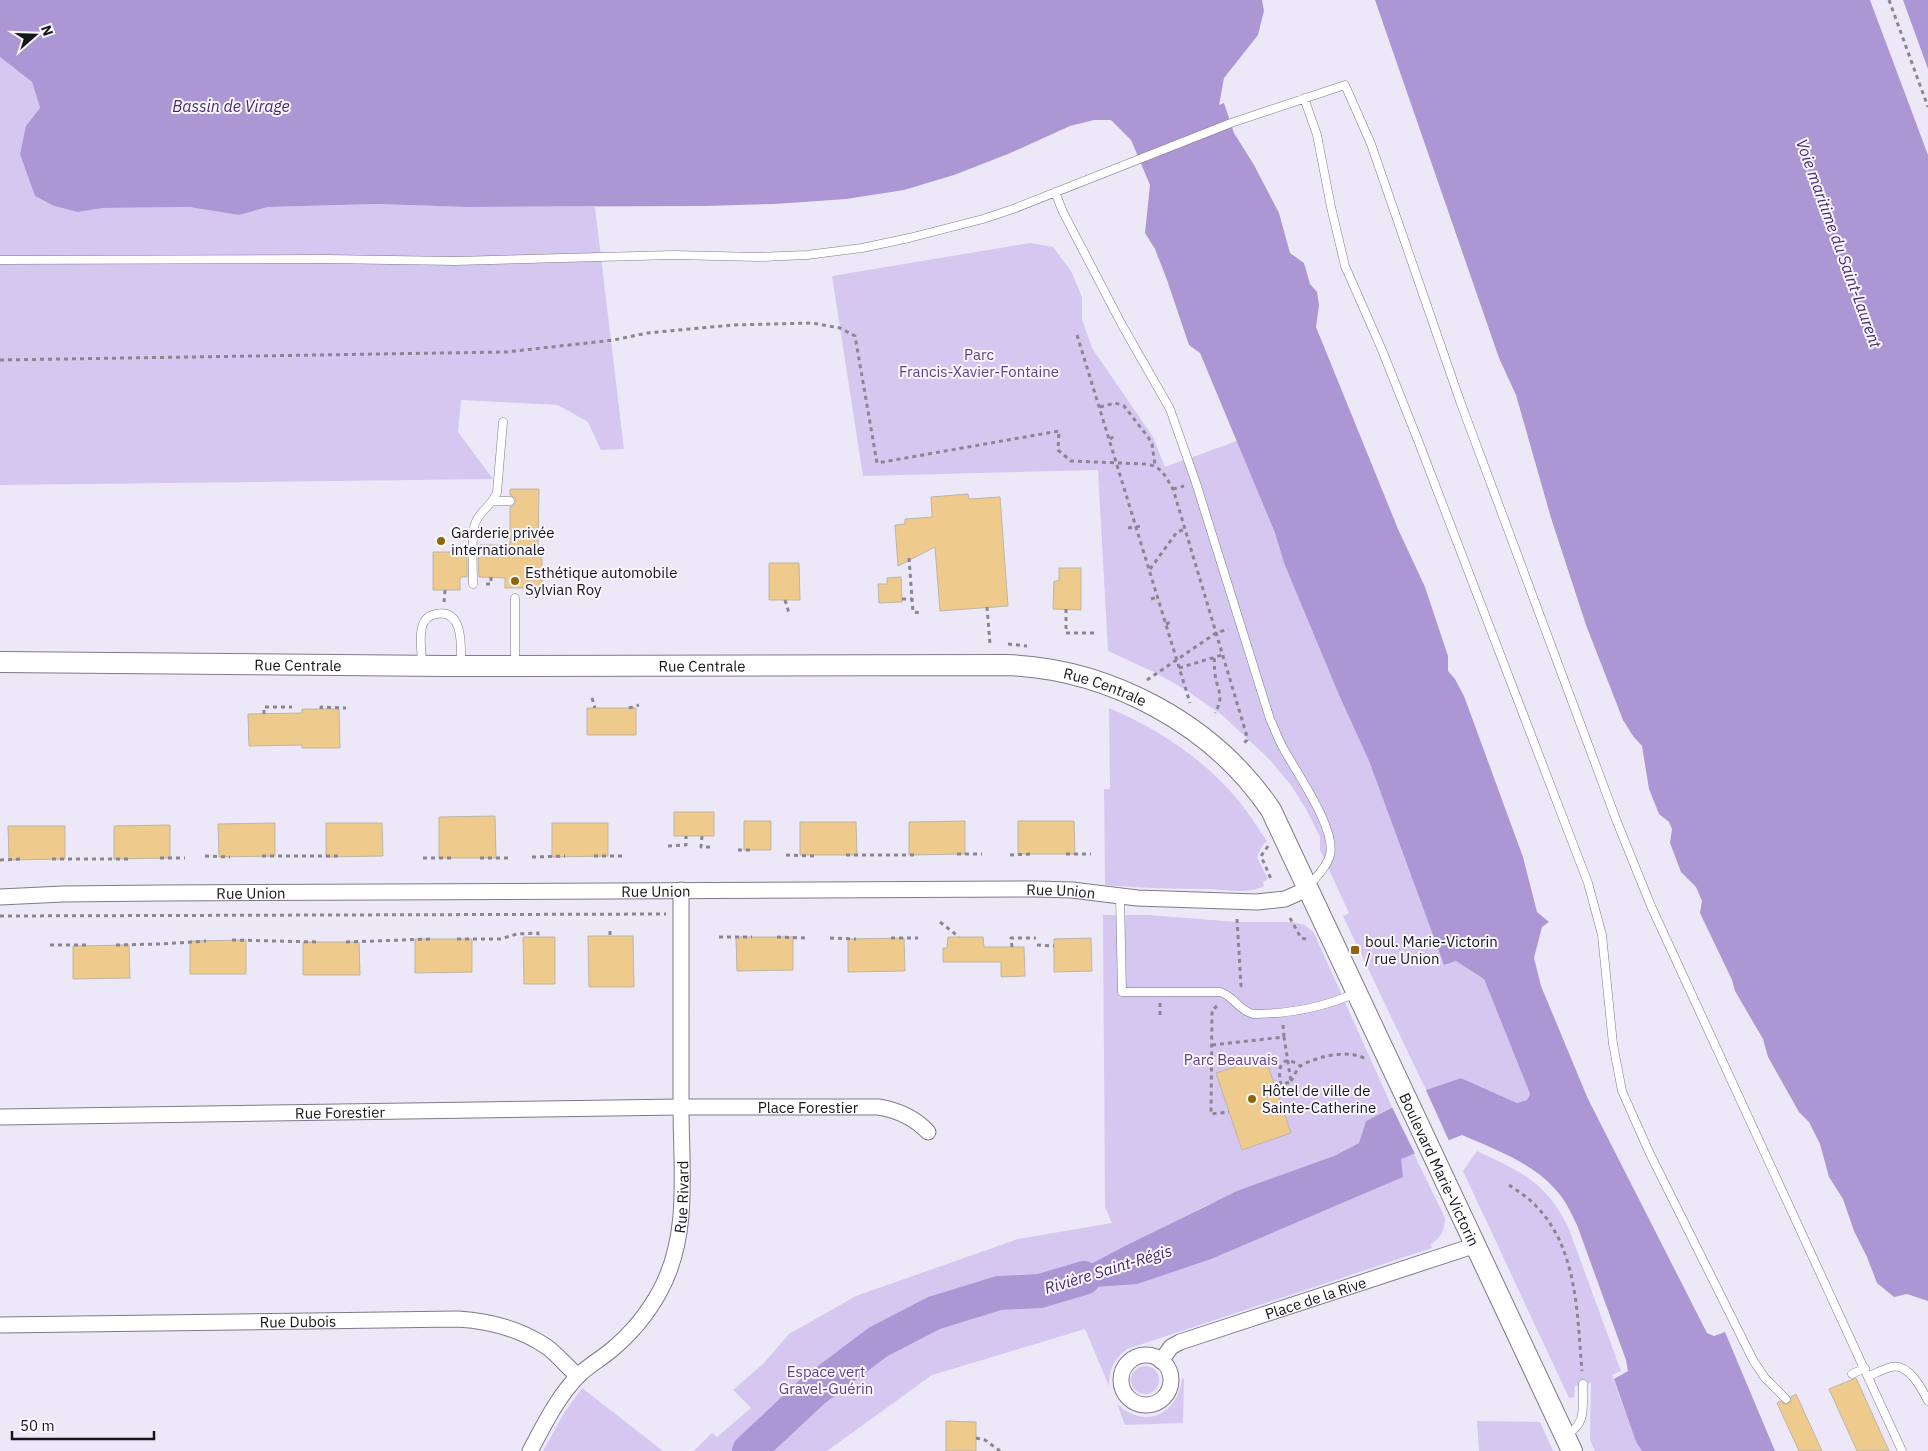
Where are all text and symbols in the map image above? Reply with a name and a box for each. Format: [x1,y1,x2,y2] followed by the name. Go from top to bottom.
[10,10,60,60] north arrow
[37,23,57,38] text: N
[172,96,290,116] water label: Bassin de Virage
[1792,136,1886,351] water label: Voie maritime du Saint-Laurent
[899,345,1059,381] park label: Parc Francis-Xavier-Fontaine
[451,523,555,559] place label: Garderie privée internationale
[435,535,447,547] marker: Garderie privée internationale
[525,563,677,599] place label: Esthétique automobile Sylvian Roy
[509,575,521,587] marker: Esthétique automobile Sylvian Roy
[254,655,342,675] street label: Rue Centrale
[658,656,746,675] street label: Rue Centrale
[1062,663,1150,710] street label: Rue Centrale
[1026,879,1097,902] street label: Rue Union
[621,881,691,900] street label: Rue Union
[216,883,286,902] street label: Rue Union
[1365,932,1498,968] place label: boul. Marie-Victorin / rue Union
[1349,944,1361,956] marker: boul. Marie-Victorin / rue Union
[1184,1050,1278,1069] park label: Parc Beauvais
[1262,1081,1376,1117] place label: Hôtel de ville de Sainte-Catherine
[1396,1090,1484,1249] street label: Boulevard Marie-Victorin
[1246,1093,1258,1105] marker: Hôtel de ville de Sainte-Catherine
[758,1098,859,1117] street label: Place Forestier
[295,1102,386,1122] street label: Rue Forestier
[669,1160,692,1235] street label: Rue Rivard
[1042,1240,1174,1298] water label: Rivière Saint-Régis
[1262,1272,1369,1323] street label: Place de la Rive
[259,1311,336,1331] street label: Rue Dubois
[779,1362,873,1398] park label: Espace vert Gravel-Guérin
[12,1408,155,1440] scale bar
[20,1416,55,1435] text: 50 m

